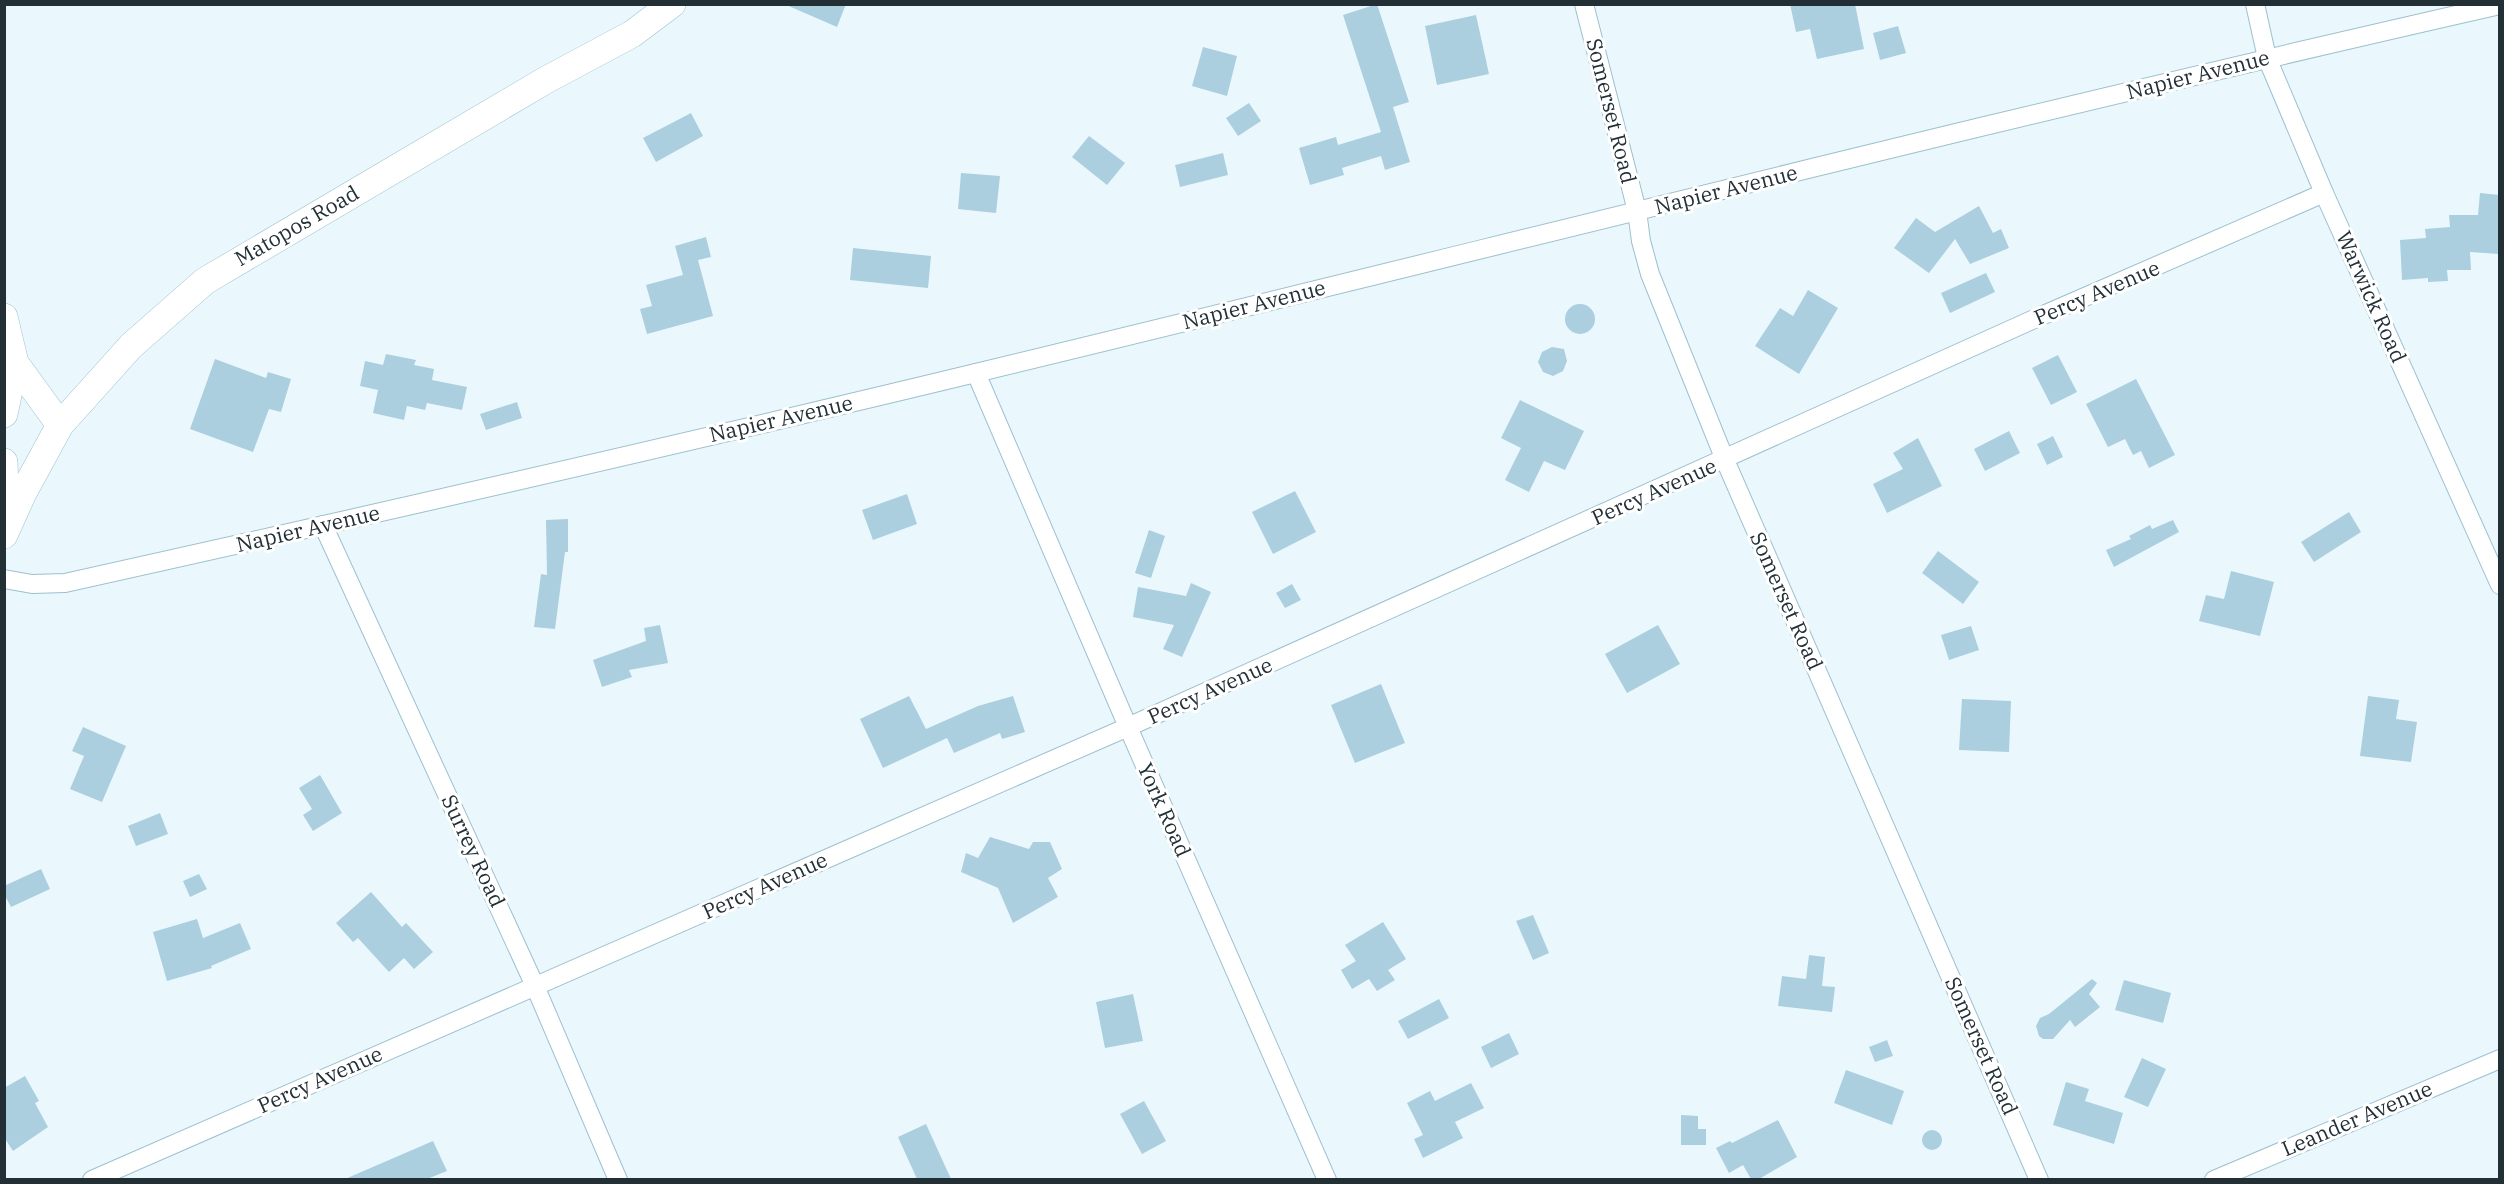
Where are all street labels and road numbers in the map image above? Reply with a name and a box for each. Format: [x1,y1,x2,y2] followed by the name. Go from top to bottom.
[1580,35,1644,186] street label: Somerset Road
[2123,43,2272,105] street label: Napier Avenue
[1651,158,1800,220] street label: Napier Avenue
[229,178,364,272] street label: Matopos Road
[2330,226,2414,367] street label: Warwick Road
[2029,253,2164,331] street label: Percy Avenue
[1179,273,1328,335] street label: Napier Avenue
[706,388,855,448] street label: Napier Avenue
[1587,451,1721,531] street label: Percy Avenue
[233,498,382,558] street label: Napier Avenue
[1744,527,1830,674] street label: Somerset Road
[1143,650,1277,730] street label: Percy Avenue
[1132,758,1198,861] street label: York Road
[436,790,512,912] street label: Surrey Road
[698,845,832,925] street label: Percy Avenue
[1939,972,2025,1119] street label: Somerset Road
[253,1039,387,1119] street label: Percy Avenue
[2277,1074,2436,1162] street label: Leander Avenue

